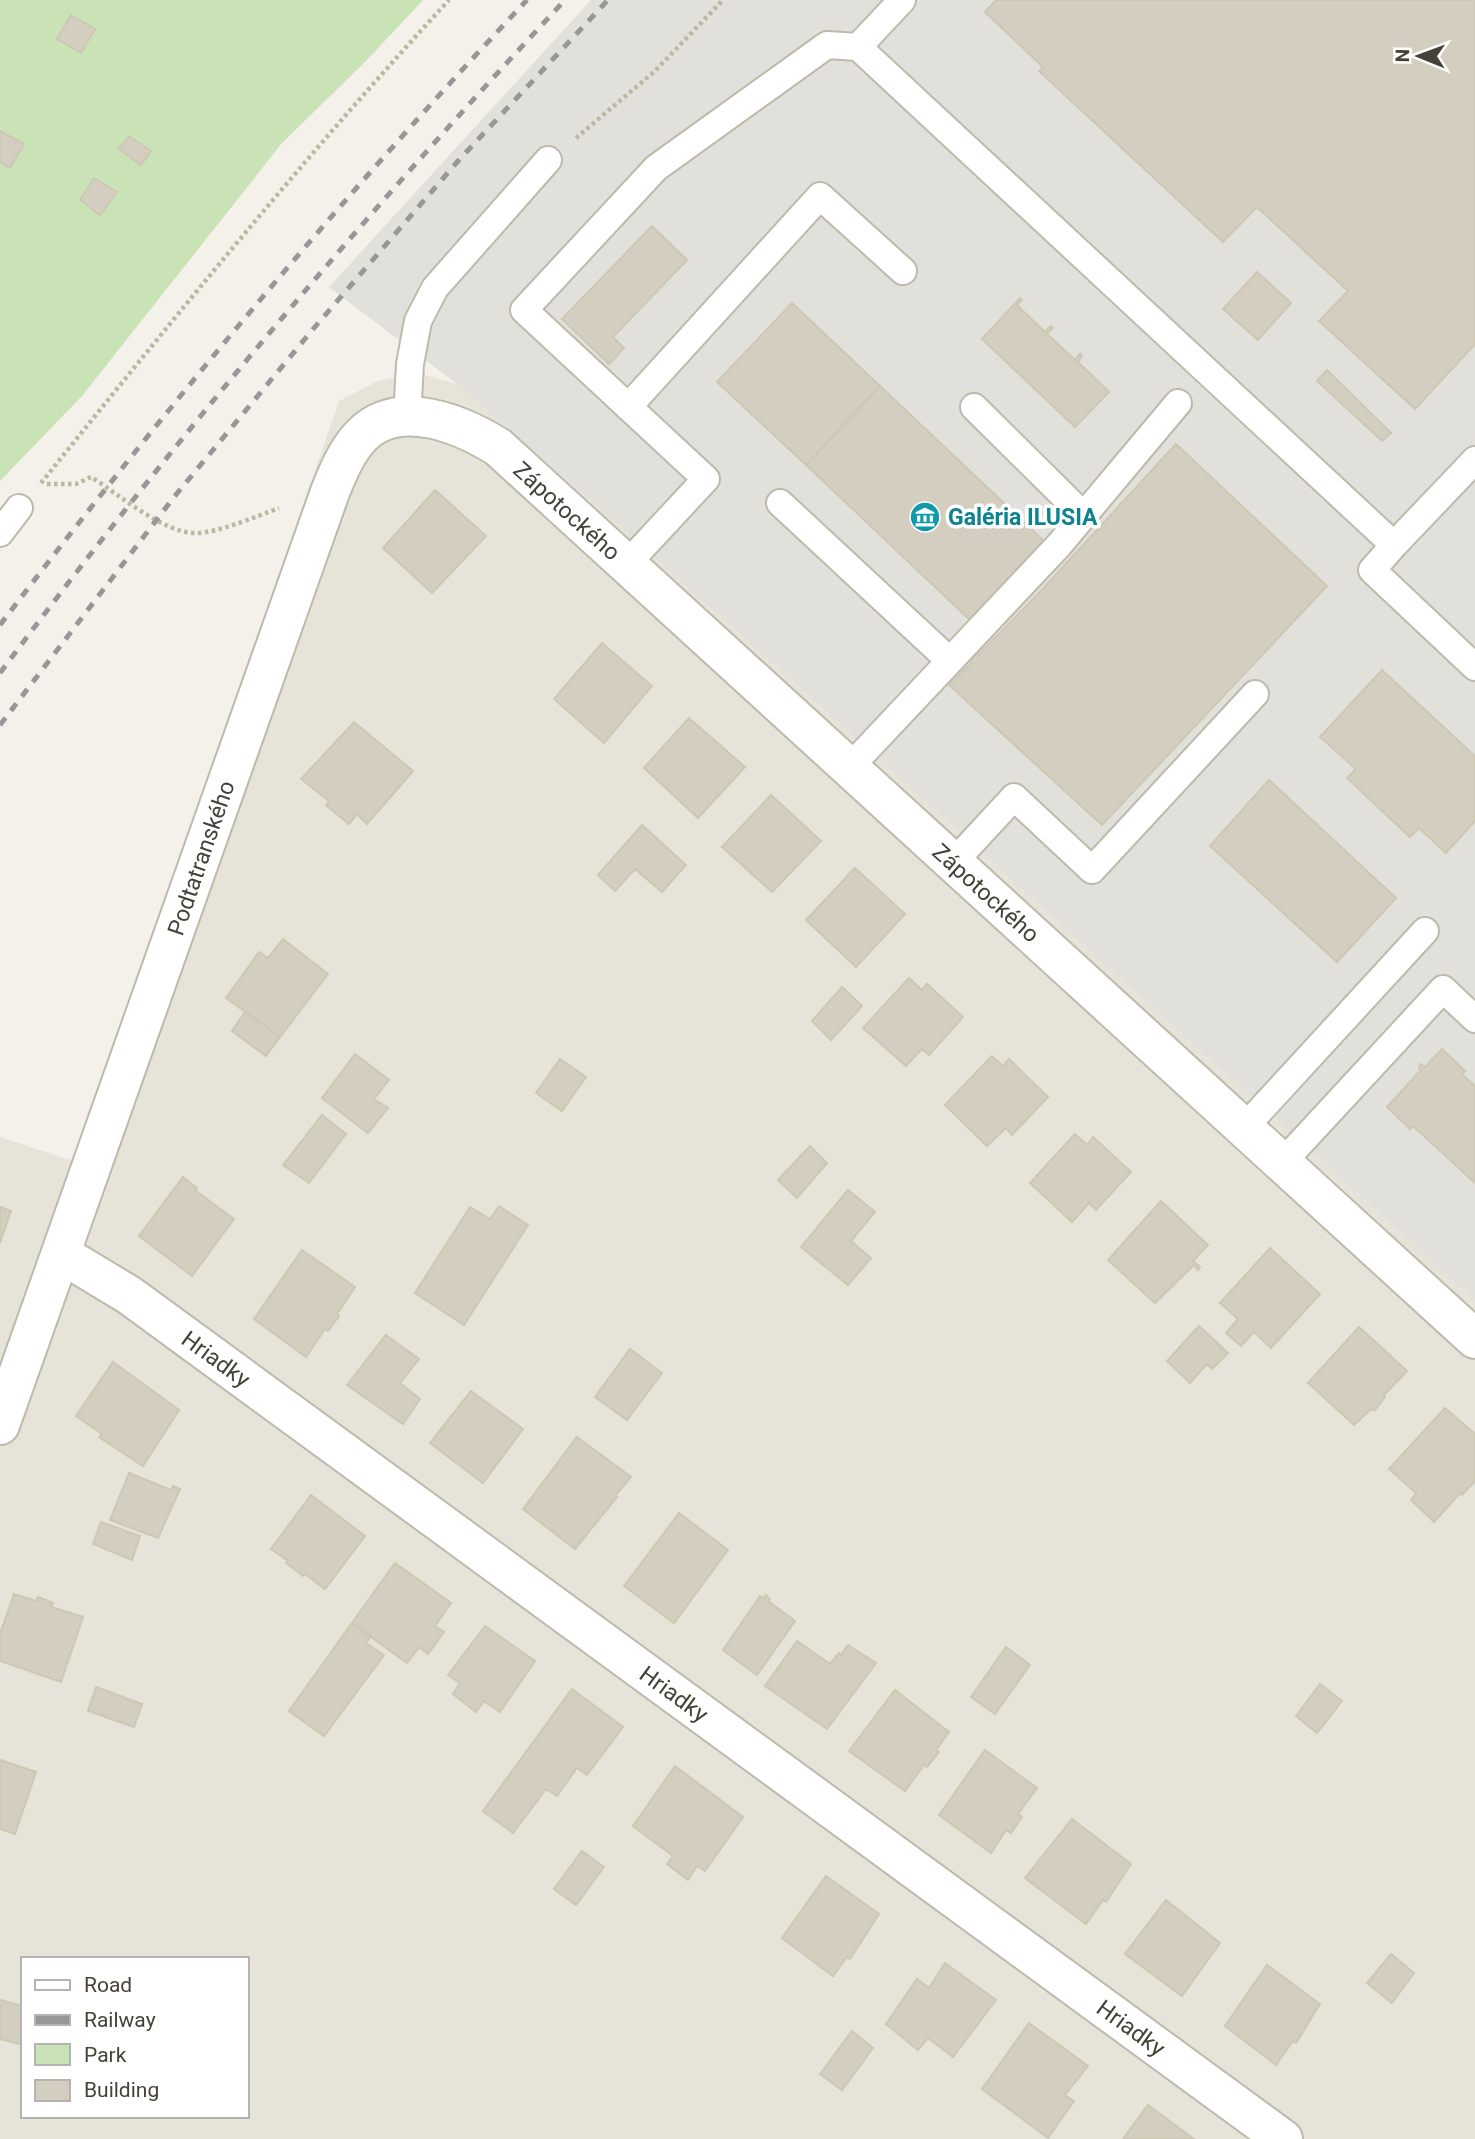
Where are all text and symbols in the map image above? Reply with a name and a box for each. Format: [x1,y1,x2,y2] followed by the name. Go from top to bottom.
[1384,21,1454,91] north arrow
[1391,49,1414,63] text: N
[508,456,626,566] street label: Zápotockého
[908,500,942,534] museum icon: Galéria ILUSIA
[948,504,1098,531] place label: Galéria ILUSIA
[162,777,241,939] street label: Podtatranského
[927,838,1045,948] street label: Zápotockého
[176,1326,255,1393] street label: Hriadky
[634,1661,713,1728] street label: Hriadky
[21,1957,248,2118] legend
[84,1973,132,1997] text: Road
[1091,1995,1170,2062] street label: Hriadky
[84,2008,156,2032] text: Railway
[84,2043,127,2067] text: Park
[84,2078,159,2102] text: Building

